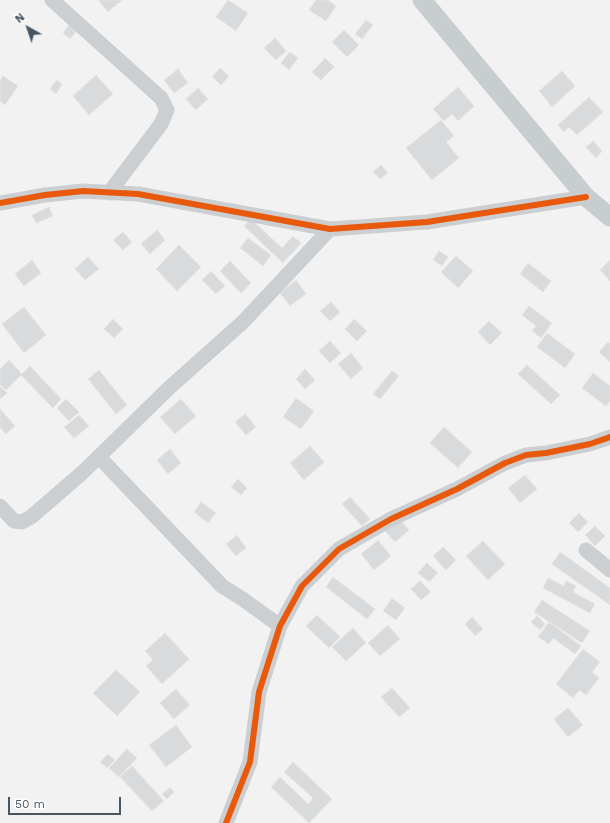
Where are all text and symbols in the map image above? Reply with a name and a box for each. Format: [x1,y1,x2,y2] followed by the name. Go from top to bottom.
[8,8,48,48] north arrow
[13,11,27,26] text: N
[10,789,123,815] scale bar
[15,797,45,811] text: 50 m

